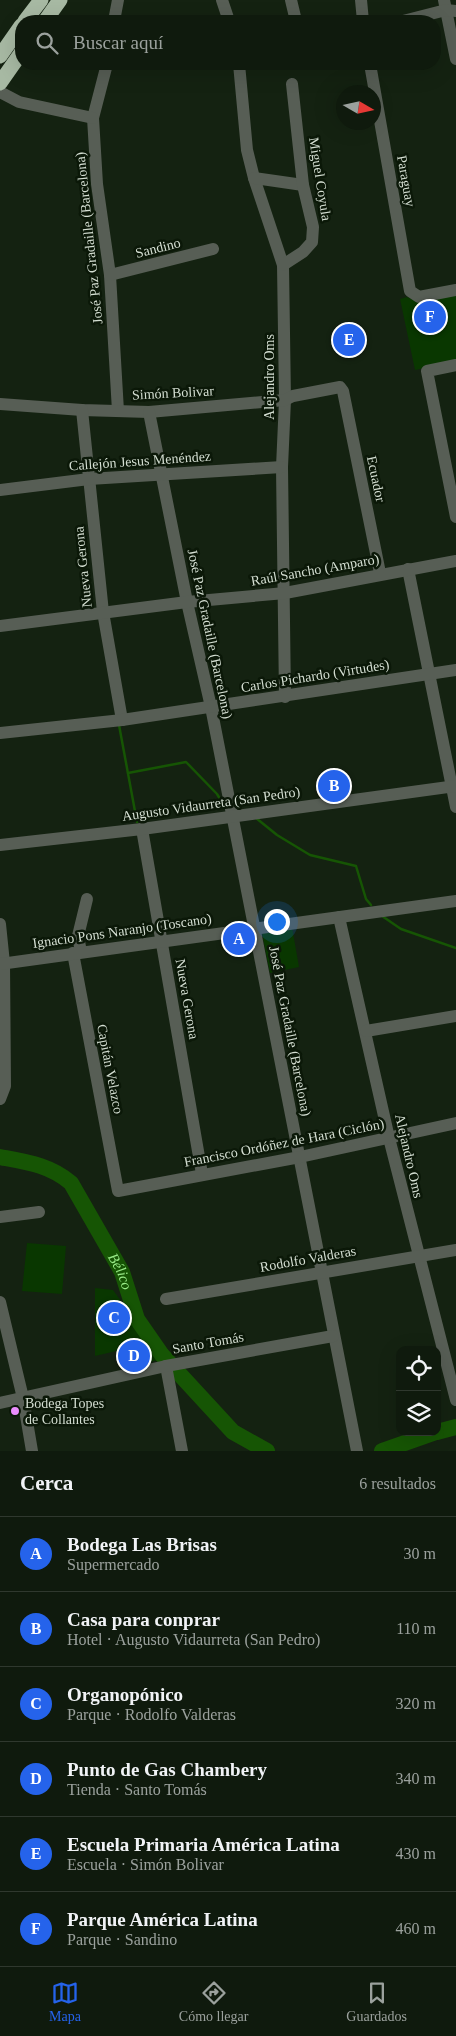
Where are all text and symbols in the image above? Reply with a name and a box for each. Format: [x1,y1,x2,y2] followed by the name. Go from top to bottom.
[15,15,441,70] search box
[33,29,61,57] icon: search
[73,32,163,53] text: Buscar aquí
[336,85,381,130] north arrow
[306,136,334,223] street label: Miguel Coyula
[72,151,106,325] street label: José Paz Gradaille (Barcelona)
[394,154,418,208] street label: Paraguay
[134,235,182,261] street label: Sandino
[414,298,446,336] pin: F
[333,321,365,359] pin: E
[262,334,277,420] street label: Alejandro Oms
[132,383,215,403] street label: Simón Bolivar
[69,449,211,473] street label: Callejón Jesus Menéndez
[364,455,388,504] street label: Ecuador
[71,525,95,608] street label: Nueva Gerona
[184,548,235,721] street label: José Paz Gradaille (Barcelona)
[250,551,381,590] street label: Raúl Sancho (Amparo)
[240,657,391,696] street label: Carlos Pichardo (Virtudes)
[318,767,350,805] pin: B
[121,784,301,825] street label: Augusto Vidaurreta (San Pedro)
[264,909,290,935] your location
[32,911,213,952] street label: Ignacio Pons Naranjo (Toscano)
[223,920,255,958] pin: A
[265,945,314,1118] street label: José Paz Gradaille (Barcelona)
[173,958,202,1041] street label: Nueva Gerona
[94,1023,126,1115] street label: Capitán Velazco
[392,1112,426,1200] street label: Alejandro Oms
[183,1116,386,1171] street label: Francisco Ordóñez de Hara (Ciclón)
[259,1243,357,1275] street label: Rodolfo Valderas
[105,1250,135,1292] water label: Bélico
[98,1299,130,1337] pin: C
[171,1329,245,1357] street label: Santo Tomás
[118,1337,150,1375] pin: D
[396,1346,441,1436] map controls
[396,1346,441,1391] button: locate
[396,1391,441,1436] button: layers
[25,1396,104,1427] place label: Bodega Topes de Collantes
[9,1405,21,1417] marker: Bodega Topes de Collantes
[20,1471,73,1495] text: Cerca
[359,1475,436,1492] text: 6 resultados
[67,1534,217,1555] text: Bodega Las Brisas
[30,1545,42,1562] text: A
[404,1545,436,1562] text: 30 m
[67,1556,159,1573] text: Supermercado
[67,1609,220,1630] text: Casa para conprar
[31,1620,41,1637] text: B
[396,1620,436,1637] text: 110 m
[67,1631,320,1648] text: Hotel · Augusto Vidaurreta (San Pedro)
[67,1684,183,1705] text: Organopónico
[30,1695,42,1712] text: C
[396,1695,436,1712] text: 320 m
[67,1706,236,1723] text: Parque · Rodolfo Valderas
[67,1759,267,1780] text: Punto de Gas Chambery
[30,1770,42,1787] text: D
[396,1770,436,1787] text: 340 m
[67,1781,207,1798] text: Tienda · Santo Tomás
[67,1834,340,1855] text: Escuela Primaria América Latina
[31,1845,41,1862] text: E
[396,1845,436,1862] text: 430 m
[67,1856,224,1873] text: Escuela · Simón Bolivar
[67,1909,258,1930] text: Parque América Latina
[31,1920,41,1937] text: F
[396,1920,436,1937] text: 460 m
[67,1931,177,1948] text: Parque · Sandino
[49,1979,81,2025] tab: Mapa
[179,1979,248,2025] tab: Cómo llegar
[346,1979,407,2025] tab: Guardados

